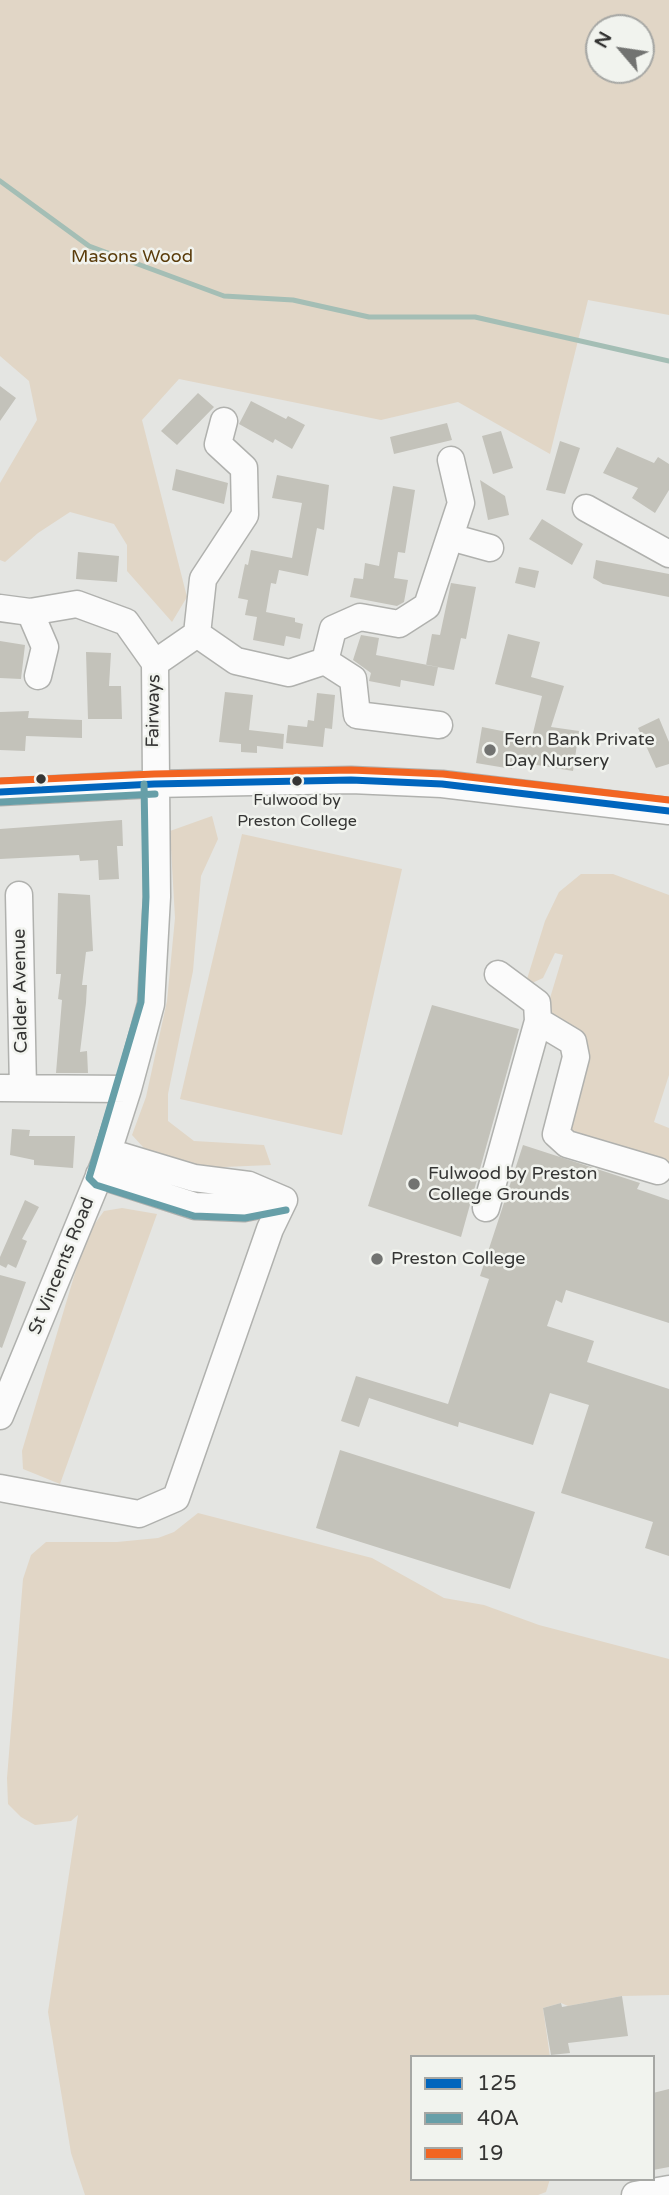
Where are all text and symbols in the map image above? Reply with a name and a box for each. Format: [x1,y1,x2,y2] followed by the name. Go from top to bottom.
[585,14,655,84] north arrow
[590,28,617,52] text: N
[71,246,193,268] park label: Masons Wood
[143,674,165,748] street label: Fairways
[504,729,655,772] place label: Fern Bank Private Day Nursery
[482,742,498,758] marker: Fern Bank Private Day Nursery
[34,772,48,786] unlabelled marker
[290,774,304,788] marker: Fulwood by Preston College
[237,791,357,829] place label: Fulwood by Preston College
[9,928,33,1054] street label: Calder Avenue
[428,1163,597,1206] place label: Fulwood by Preston College Grounds
[406,1176,422,1192] marker: Fulwood by Preston College Grounds
[25,1194,99,1338] street label: St Vincents Road
[391,1248,526,1270] place label: Preston College
[369,1251,385,1267] marker: Preston College
[410,2055,655,2181] legend
[477,2071,517,2096] text: 125
[477,2106,519,2131] text: 40A
[477,2141,503,2166] text: 19

